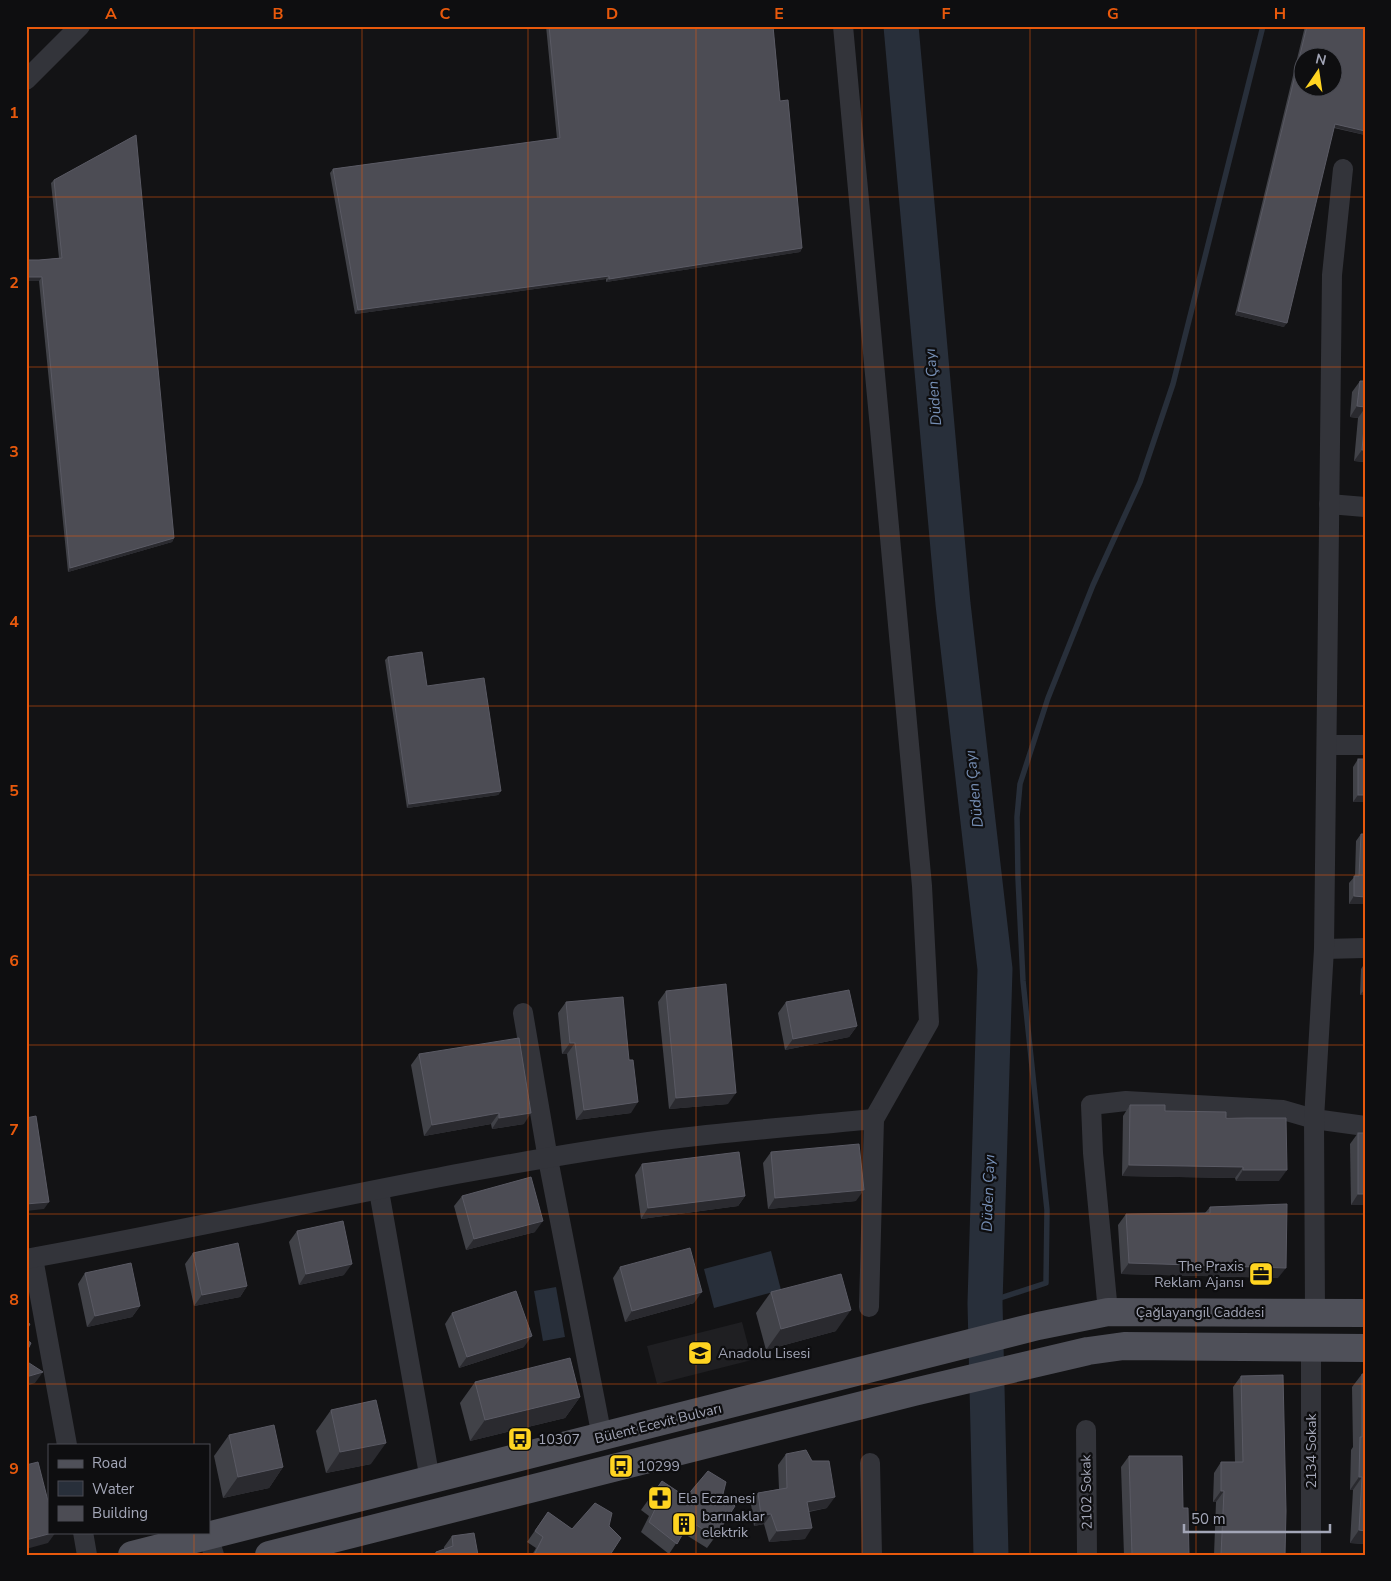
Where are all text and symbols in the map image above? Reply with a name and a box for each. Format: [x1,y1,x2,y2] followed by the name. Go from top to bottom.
[105,3,117,25] text: A
[272,3,284,25] text: B
[440,3,451,25] text: C
[606,3,618,25] text: D
[774,3,784,25] text: E
[942,3,951,25] text: F
[1107,3,1119,25] text: G
[1274,3,1286,25] text: H
[1294,48,1344,98] north arrow
[1314,49,1328,70] text: N
[9,102,19,124] text: 1
[9,272,19,294] text: 2
[920,347,946,427] water label: Düden Çayı
[9,441,19,463] text: 3
[9,611,19,633] text: 4
[960,749,988,829] water label: Düden Çayı
[9,780,19,802] text: 5
[9,950,19,972] text: 6
[9,1119,19,1141] text: 7
[977,1154,999,1232] water label: Düden Çayı
[1154,1257,1244,1292] place label: The Praxis Reklam Ajansı
[1248,1261,1274,1287] office icon: The Praxis Reklam Ajansı
[9,1289,19,1311] text: 8
[1136,1303,1264,1322] street label: Çağlayangil Caddesi
[687,1340,713,1366] school or university icon: Anadolu Lisesi
[718,1344,810,1363] place label: Anadolu Lisesi
[593,1399,724,1448] street label: Bülent Ecevit Bulvarı
[1302,1413,1321,1488] street label: 2134 Sokak
[507,1426,533,1452] bus stop icon: 10307
[538,1430,580,1449] place label: 10307
[48,1444,210,1534] legend
[92,1453,127,1473] text: Road
[608,1453,634,1479] bus stop icon: 10299
[1076,1453,1097,1530] street label: 2102 Sokak
[638,1457,680,1476] place label: 10299
[9,1458,19,1480] text: 9
[92,1479,135,1499] text: Water
[647,1485,673,1511] pharmacy icon: Ela Eczanesi
[678,1489,755,1508] place label: Ela Eczanesi
[1184,1501,1330,1533] scale bar
[92,1503,148,1523] text: Building
[702,1507,765,1542] place label: barınaklar elektrik
[1191,1509,1226,1529] text: 50 m
[671,1511,697,1537] building icon: barınaklar elektrik

